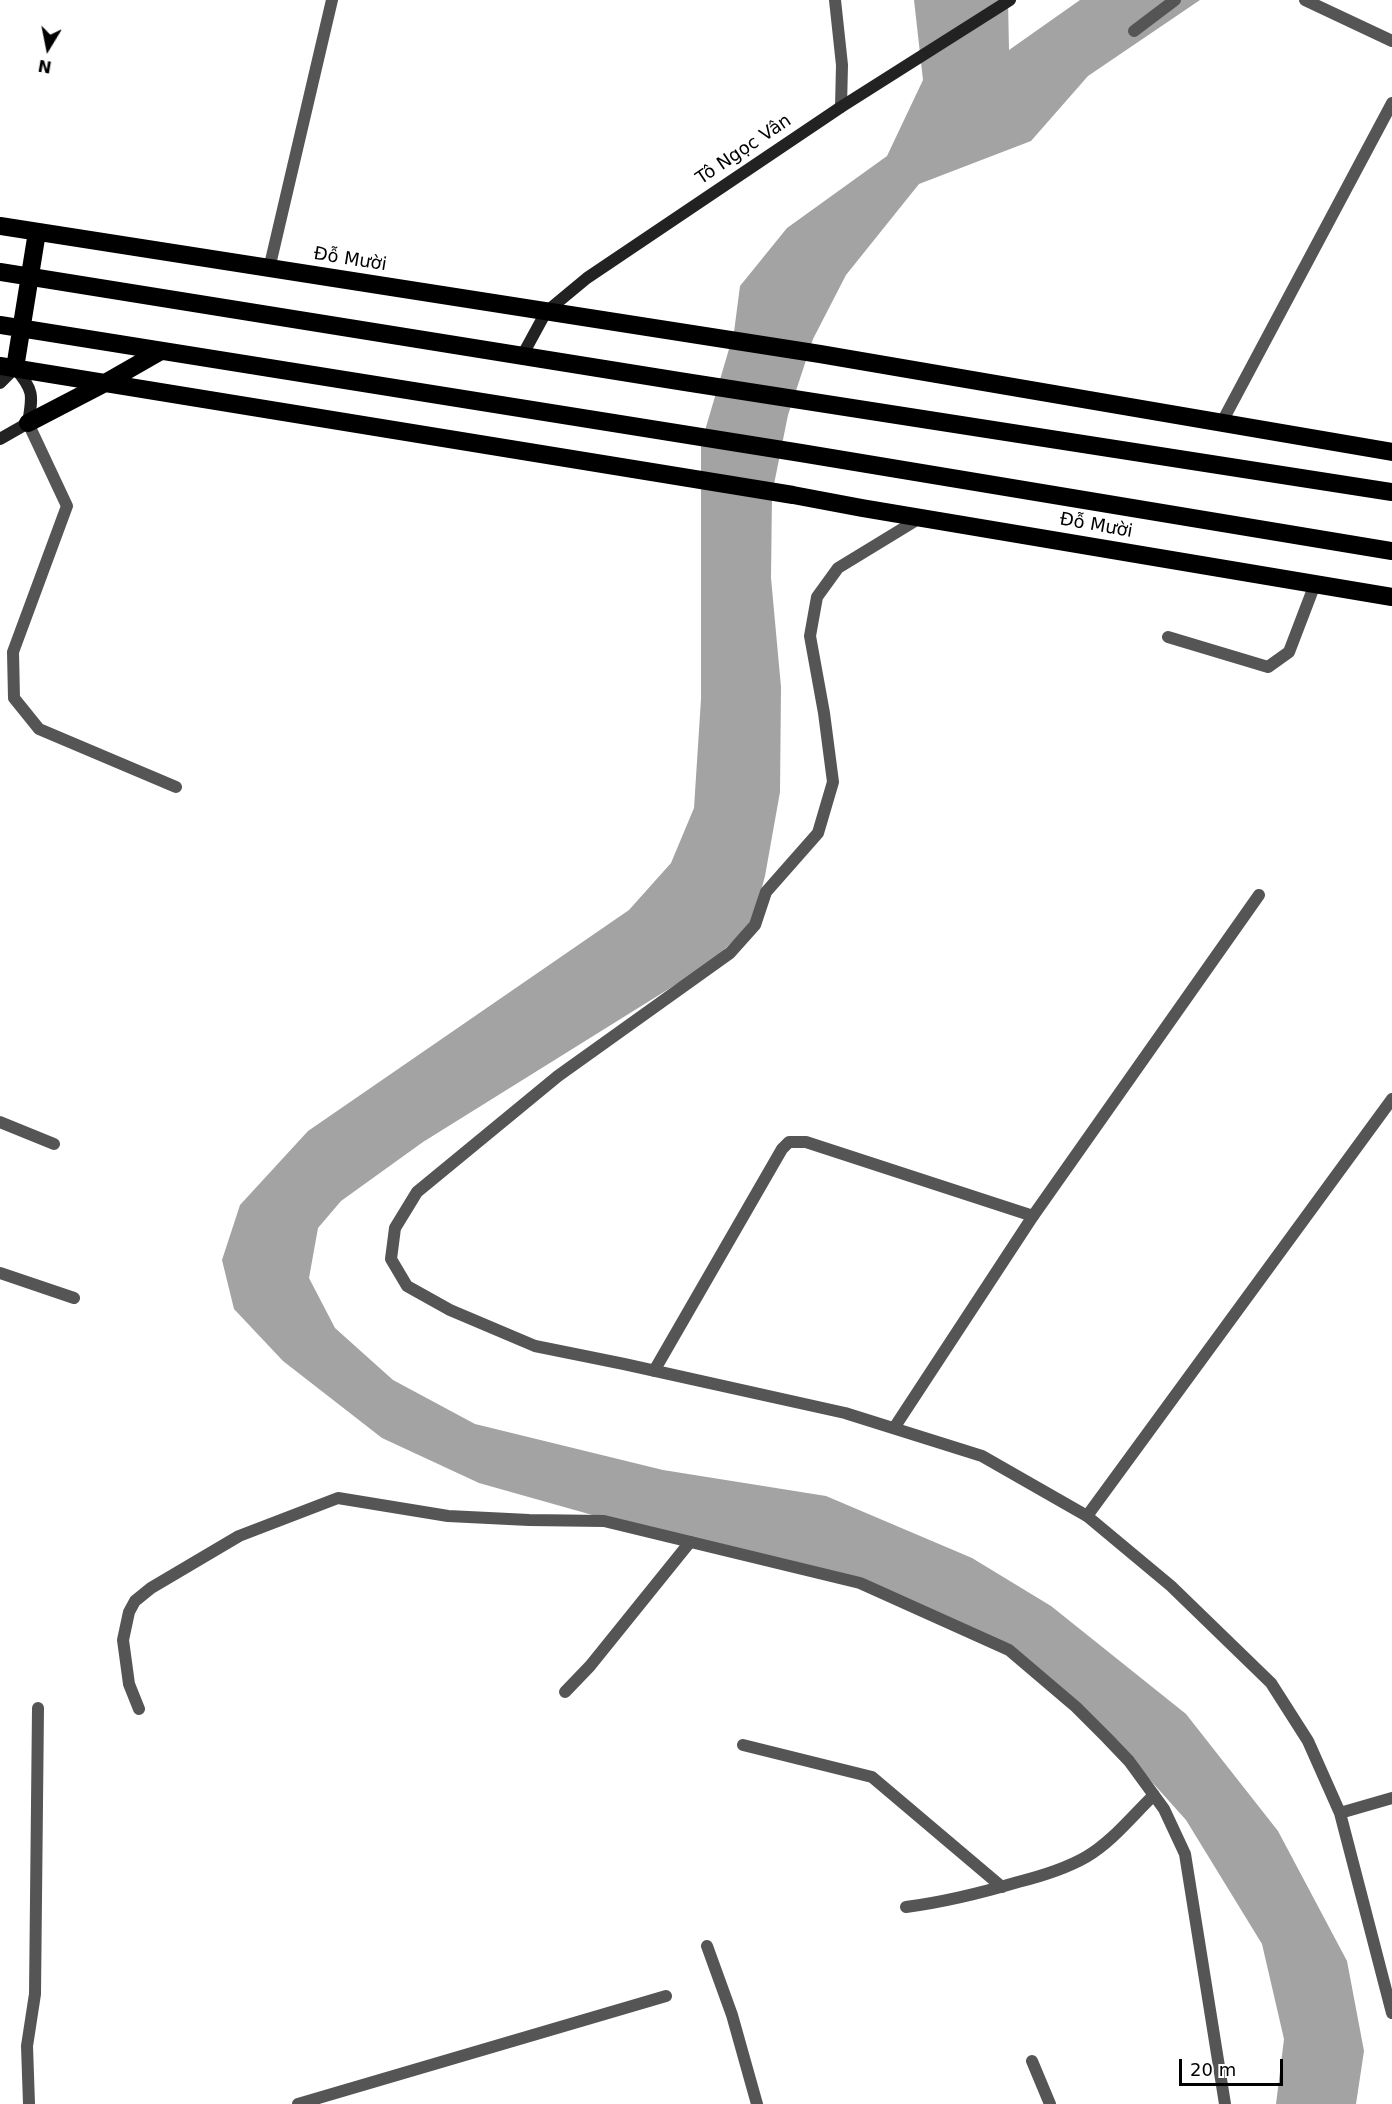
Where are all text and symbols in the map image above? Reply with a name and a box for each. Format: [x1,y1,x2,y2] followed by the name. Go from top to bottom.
[18,18,78,78] north arrow
[37,56,53,77] text: N
[692,110,796,190] street label: Tô Ngọc Vân
[312,244,388,276] street label: Đỗ Mười
[1058,509,1134,543] street label: Đỗ Mười
[1182,2047,1286,2085] scale bar
[1190,2059,1236,2080] text: 20 m

